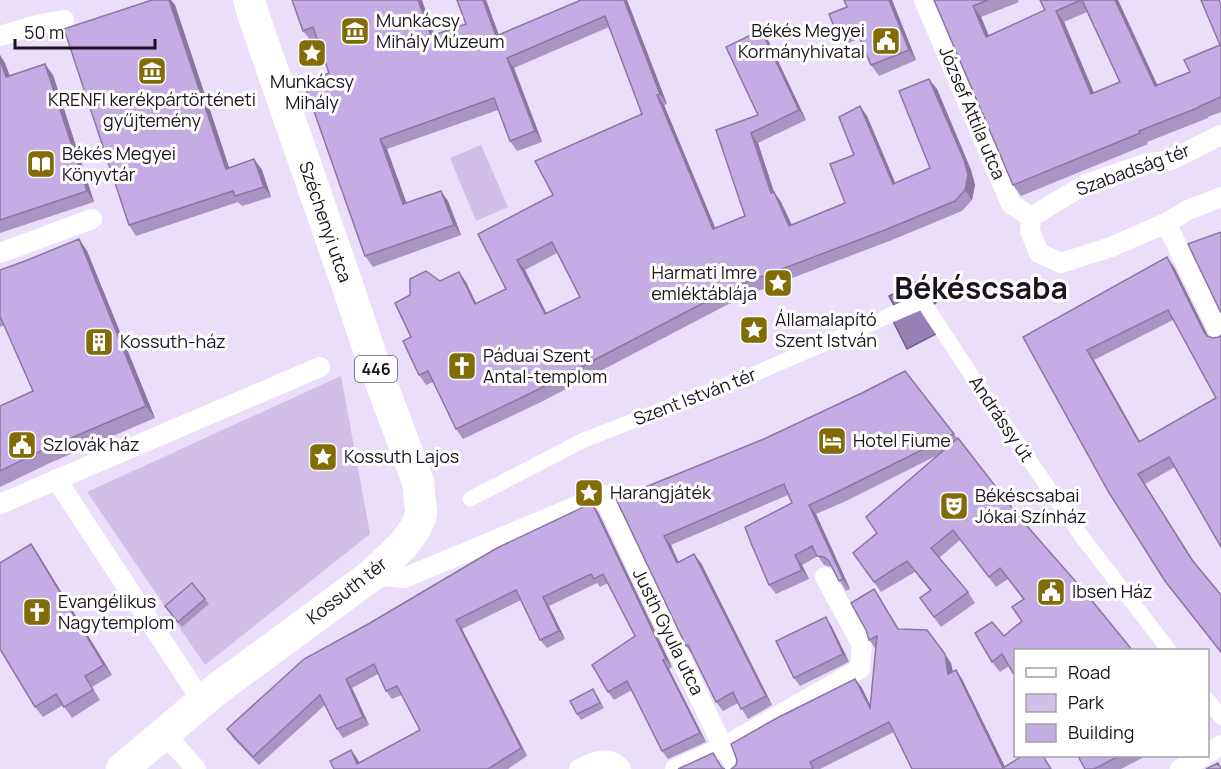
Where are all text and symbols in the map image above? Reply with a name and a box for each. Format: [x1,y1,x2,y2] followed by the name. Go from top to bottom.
[376,8,504,53] place label: Munkácsy Mihály Múzeum
[15,12,154,50] scale bar
[339,15,371,47] museum icon: Munkácsy Mihály Múzeum
[738,18,865,63] place label: Békés Megyei Kormányhivatal
[24,20,64,44] text: 50 m
[870,25,902,57] public building icon: Békés Megyei Kormányhivatal
[296,37,328,69] place icon: Munkácsy Mihály
[934,42,1012,183] street label: József Attila utca
[136,55,168,87] museum icon: KRENFI kerékpártörténeti gyűjtemény
[270,69,354,114] place label: Munkácsy Mihály
[48,87,256,132] place label: KRENFI kerékpártörténeti gyűjtemény
[1072,137,1193,201] street label: Szabadság tér
[62,141,176,186] place label: Békés Megyei Könyvtár
[25,148,57,180] library icon: Békés Megyei Könyvtár
[294,158,358,285] street label: Széchenyi utca
[651,260,757,305] place label: Harmati Imre emléktáblája
[762,267,794,299] place icon: Harmati Imre emléktáblája
[894,267,1068,308] district label: Békéscsaba
[775,307,877,352] place label: Államalapító Szent István
[738,314,770,346] place icon: Államalapító Szent István
[83,326,115,358] building icon: Kossuth-ház
[120,329,226,353] place label: Kossuth-ház
[483,343,607,388] place label: Páduai Szent Antal-templom
[446,350,478,382] church icon: Páduai Szent Antal-templom
[355,356,397,382] road number: 446
[630,361,760,430] street label: Szent István tér
[964,371,1039,466] street label: Andrássy út
[816,425,848,457] hotel icon: Hotel Fiume
[853,428,951,452] place label: Hotel Fiume
[6,429,38,461] public building icon: Szlovák ház
[43,432,139,456] place label: Szlovák ház
[307,441,339,473] place icon: Kossuth Lajos
[344,444,459,468] place label: Kossuth Lajos
[573,477,605,509] place icon: Harangjáték
[610,480,712,504] place label: Harangjáték
[975,483,1086,528] place label: Békéscsabai Jókai Színház
[938,490,970,522] theatre icon: Békéscsabai Jókai Színház
[301,551,392,629] street label: Kossuth tér
[628,564,710,699] street label: Justh Gyula utca
[1035,576,1067,608] public building icon: Ibsen Ház
[1072,579,1153,603] place label: Ibsen Ház
[58,589,174,634] place label: Evangélikus Nagytemplom
[21,596,53,628] church icon: Evangélikus Nagytemplom
[1014,649,1209,757] legend
[1068,660,1111,684] text: Road
[1068,690,1105,714] text: Park
[1068,720,1134,744] text: Building

